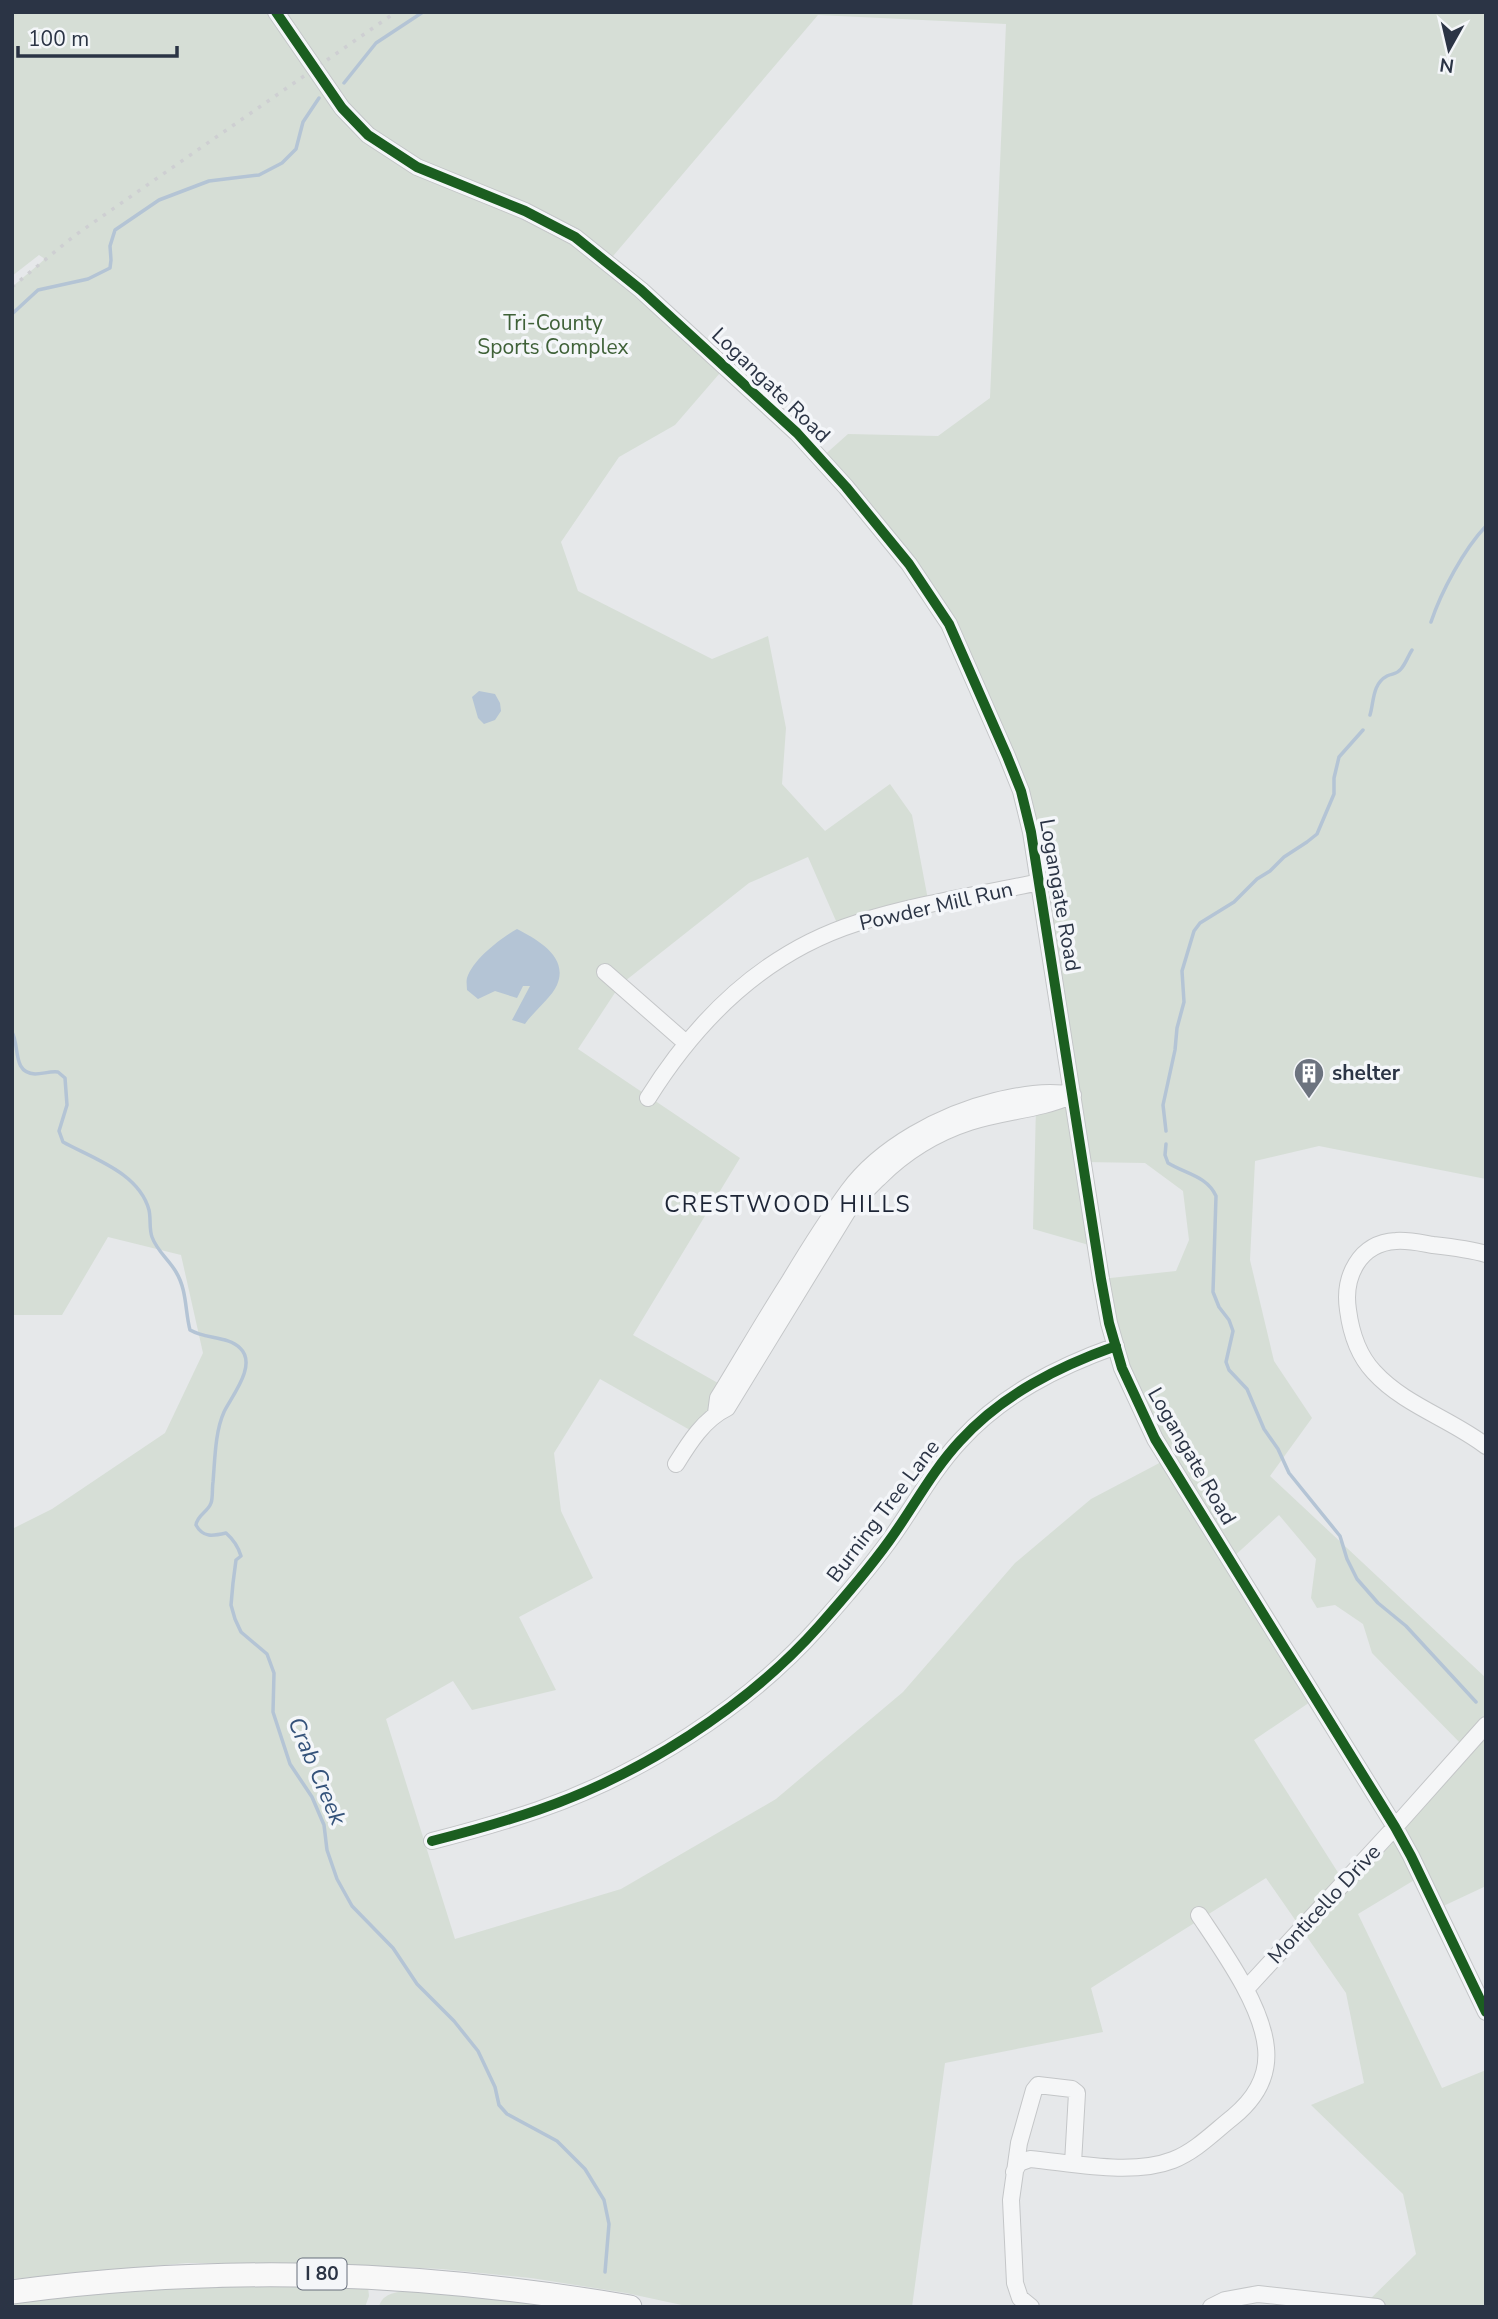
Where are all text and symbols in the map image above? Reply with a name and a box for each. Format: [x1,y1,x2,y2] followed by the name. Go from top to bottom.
[18,14,177,58] scale bar
[1414,14,1484,84] north arrow
[28,25,89,53] text: 100 m
[1438,51,1456,79] text: N
[477,309,629,361] park label: Tri-County Sports Complex
[706,321,836,449] street label: Logangate Road
[1033,817,1087,973] street label: Logangate Road
[857,875,1015,937] street label: Powder Mill Run
[1292,1056,1326,1100] building icon: shelter
[1332,1059,1401,1087] place label: shelter
[664,1189,912,1220] district label: CRESTWOOD HILLS
[1141,1382,1243,1530] street label: Logangate Road
[820,1434,946,1588] street label: Burning Tree Lane
[280,1712,354,1830] water label: Crab Creek
[1261,1838,1387,1970] street label: Monticello Drive
[298,2258,346,2290] road number: I 80

